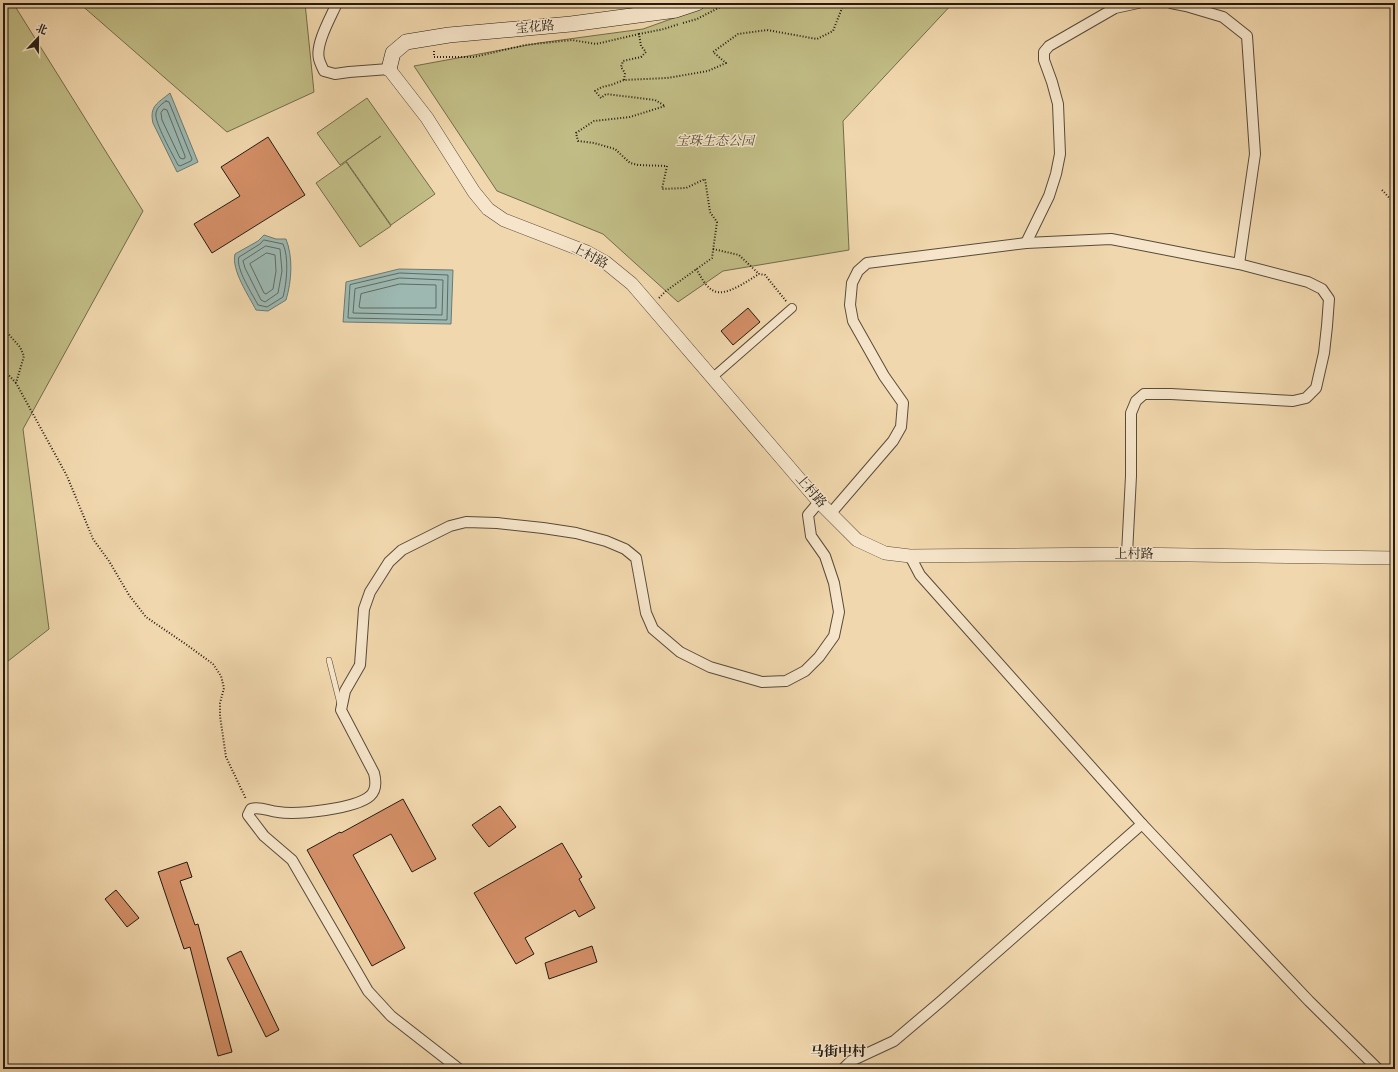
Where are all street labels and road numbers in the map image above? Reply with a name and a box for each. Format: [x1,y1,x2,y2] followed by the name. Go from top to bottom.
[515,17,555,37] street label: 宝花路
[569,240,611,272] street label: 上村路
[792,471,830,511] street label: 上村路
[1114,546,1154,562] street label: 上村路

